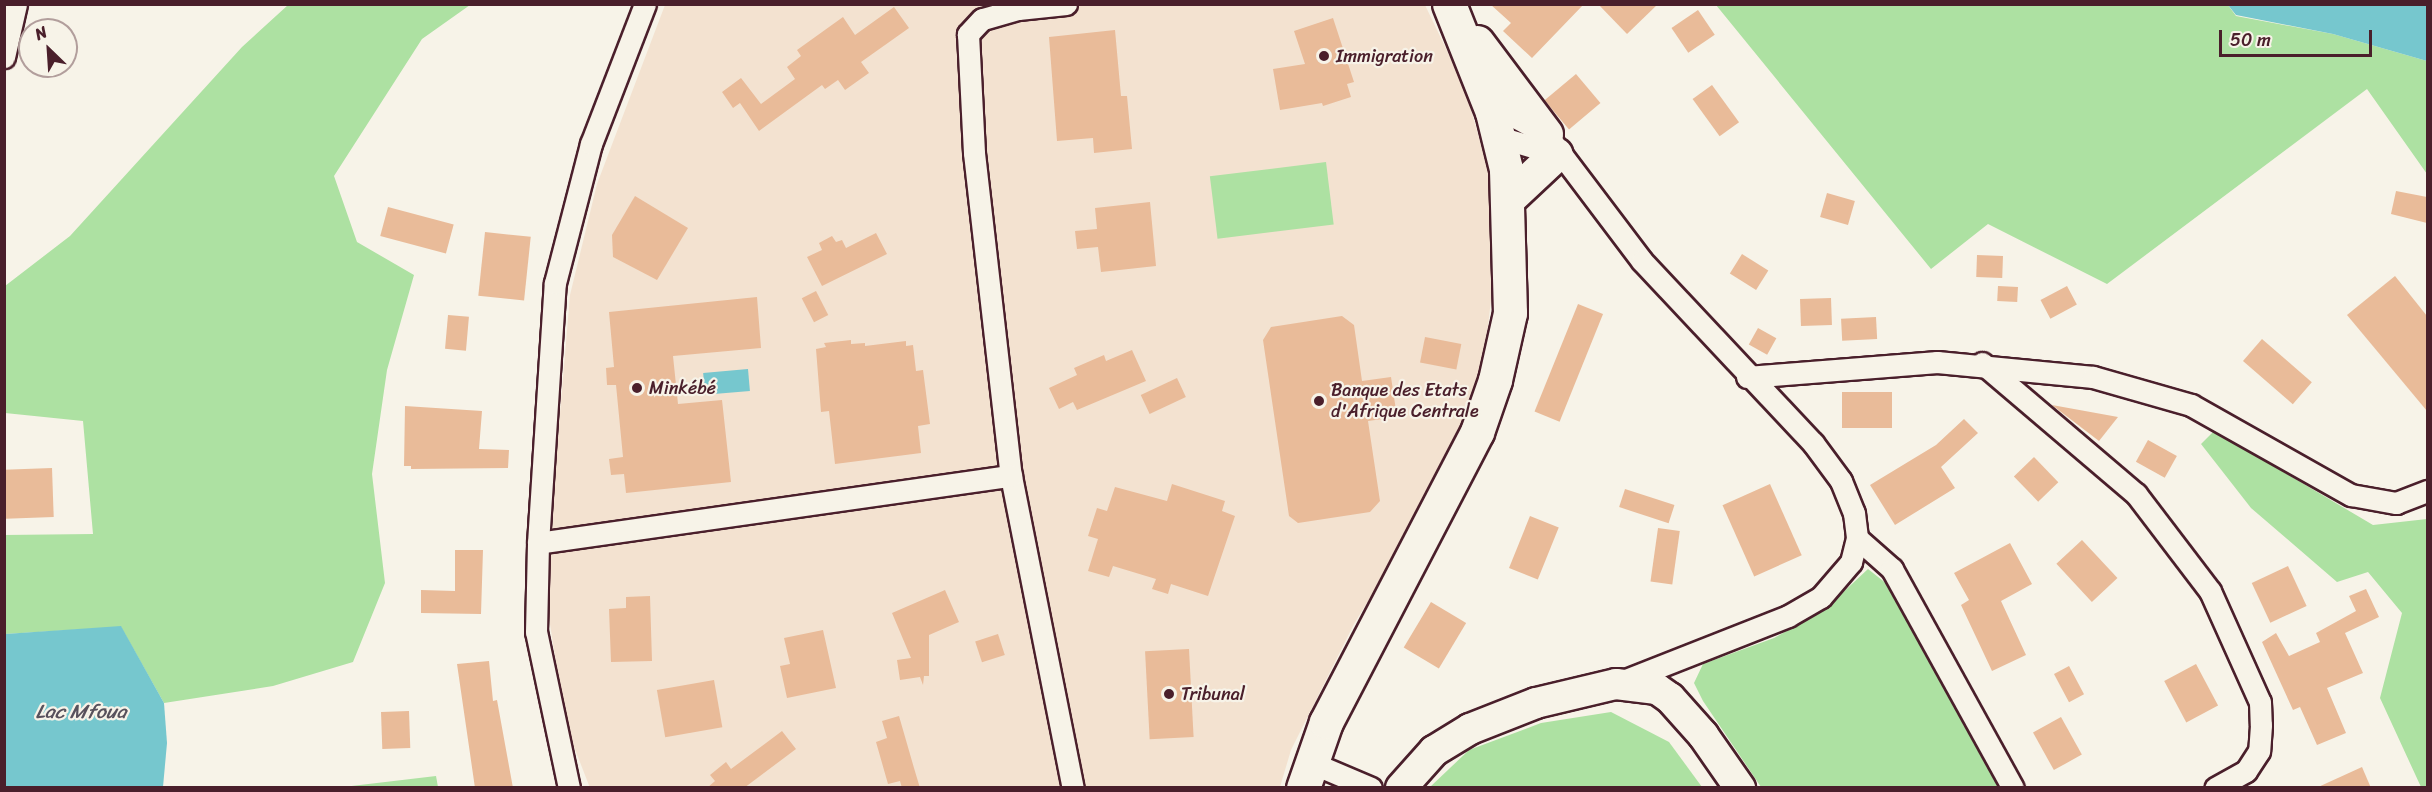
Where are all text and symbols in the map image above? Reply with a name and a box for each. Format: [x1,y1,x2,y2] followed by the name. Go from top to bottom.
[18,18,78,78] north arrow
[30,18,52,49] text: N
[2222,18,2375,56] scale bar
[2230,24,2271,56] text: 50 m
[1336,45,1433,67] place label: Immigration
[1317,49,1331,63] marker: Immigration
[649,377,716,399] place label: Minkébé
[1331,380,1479,422] place label: Banque des Etats d'Afrique Centrale
[630,381,644,395] marker: Minkébé
[1312,394,1326,408] marker: Banque des Etats d'Afrique Centrale
[1181,683,1245,705] place label: Tribunal
[1162,687,1176,701] marker: Tribunal
[36,699,126,723] water label: Lac Mfoua

